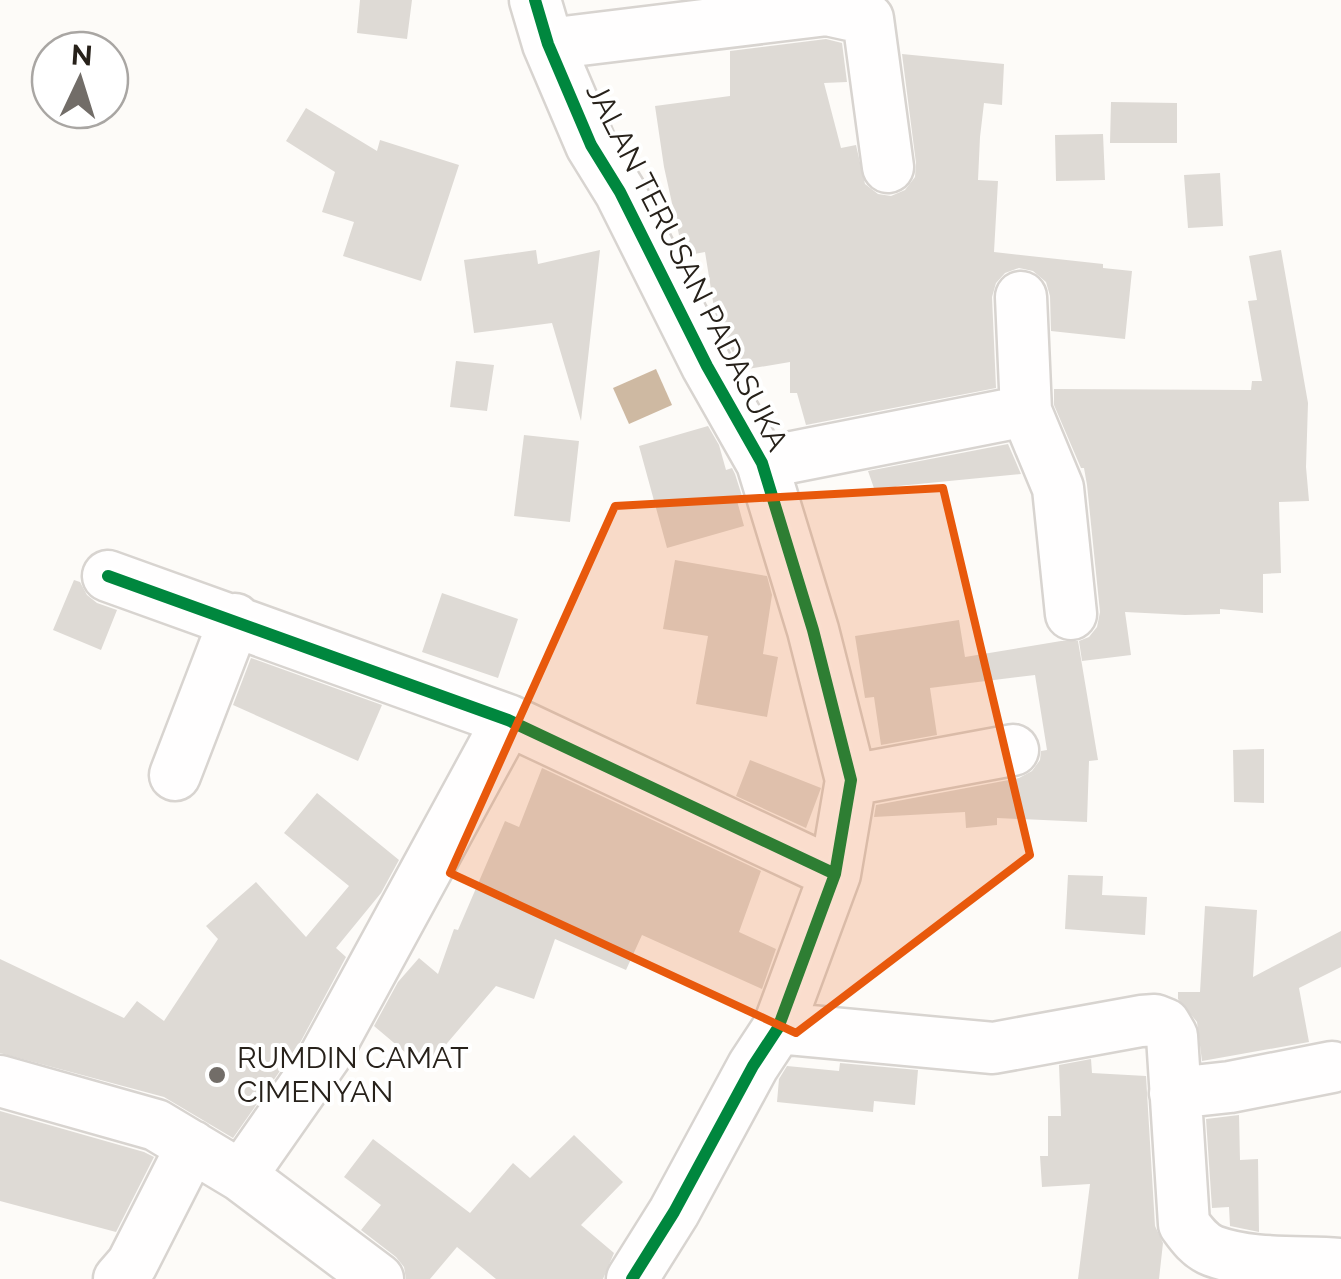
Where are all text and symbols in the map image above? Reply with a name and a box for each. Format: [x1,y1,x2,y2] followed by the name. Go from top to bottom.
[30,30,130,130] north arrow
[70,38,94,73] text: N
[579,77,796,457] street label: JALAN TERUSAN PADASUKA
[237,1040,469,1109] place label: RUMDIN CAMAT CIMENYAN
[206,1064,228,1086] marker: RUMDIN CAMAT CIMENYAN

